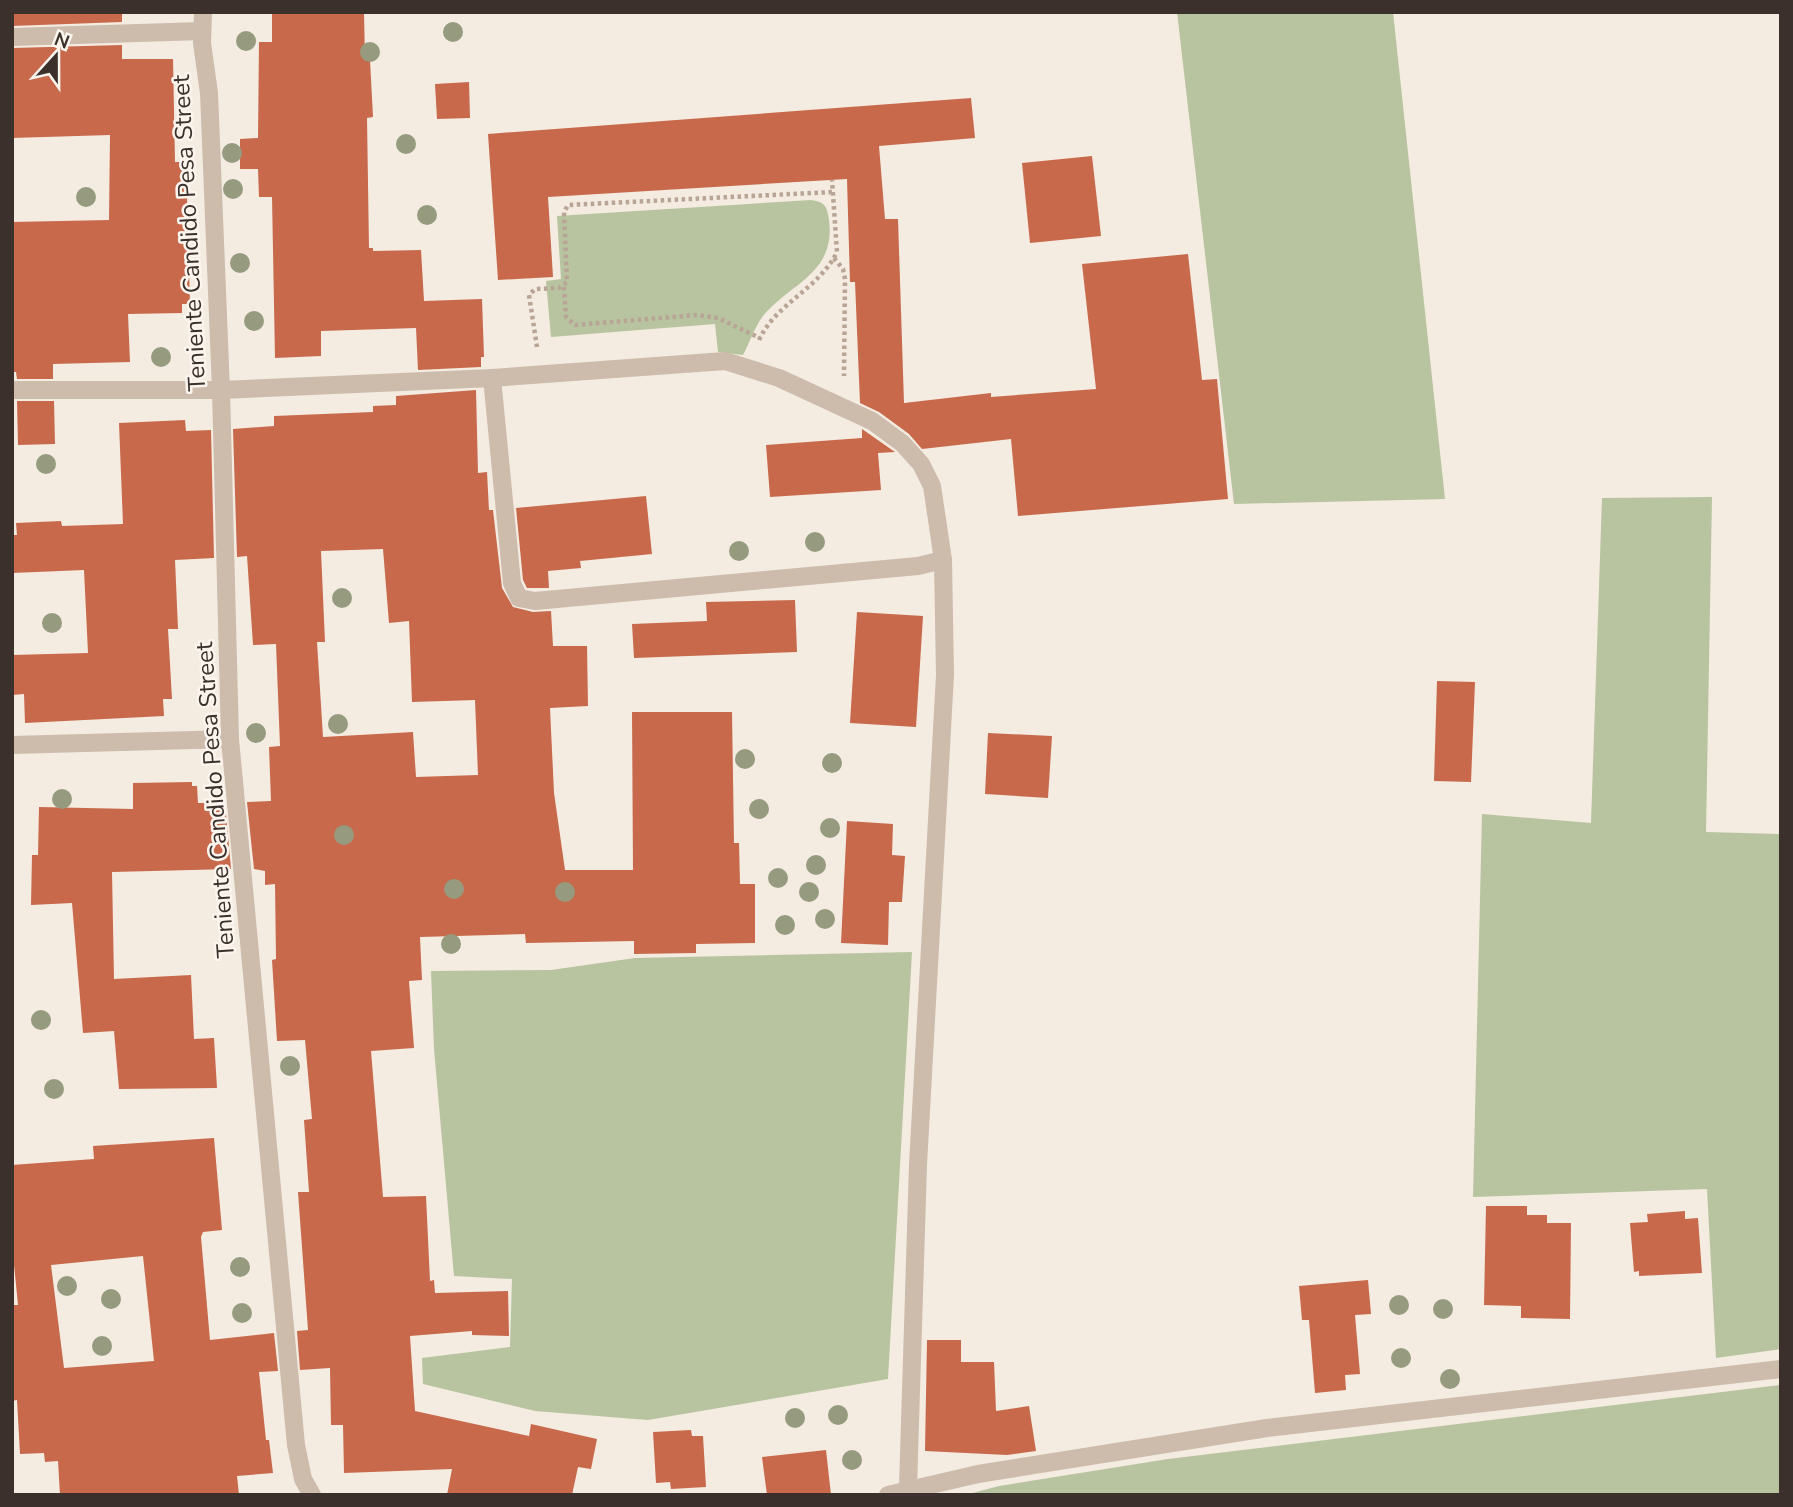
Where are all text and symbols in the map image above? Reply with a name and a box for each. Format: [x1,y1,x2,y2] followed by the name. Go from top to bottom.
[21,21,91,91] north arrow
[50,26,73,56] text: N
[165,73,213,392] street label: Teniente Candido Pesa Street
[188,640,242,959] street label: Teniente Candido Pesa Street

